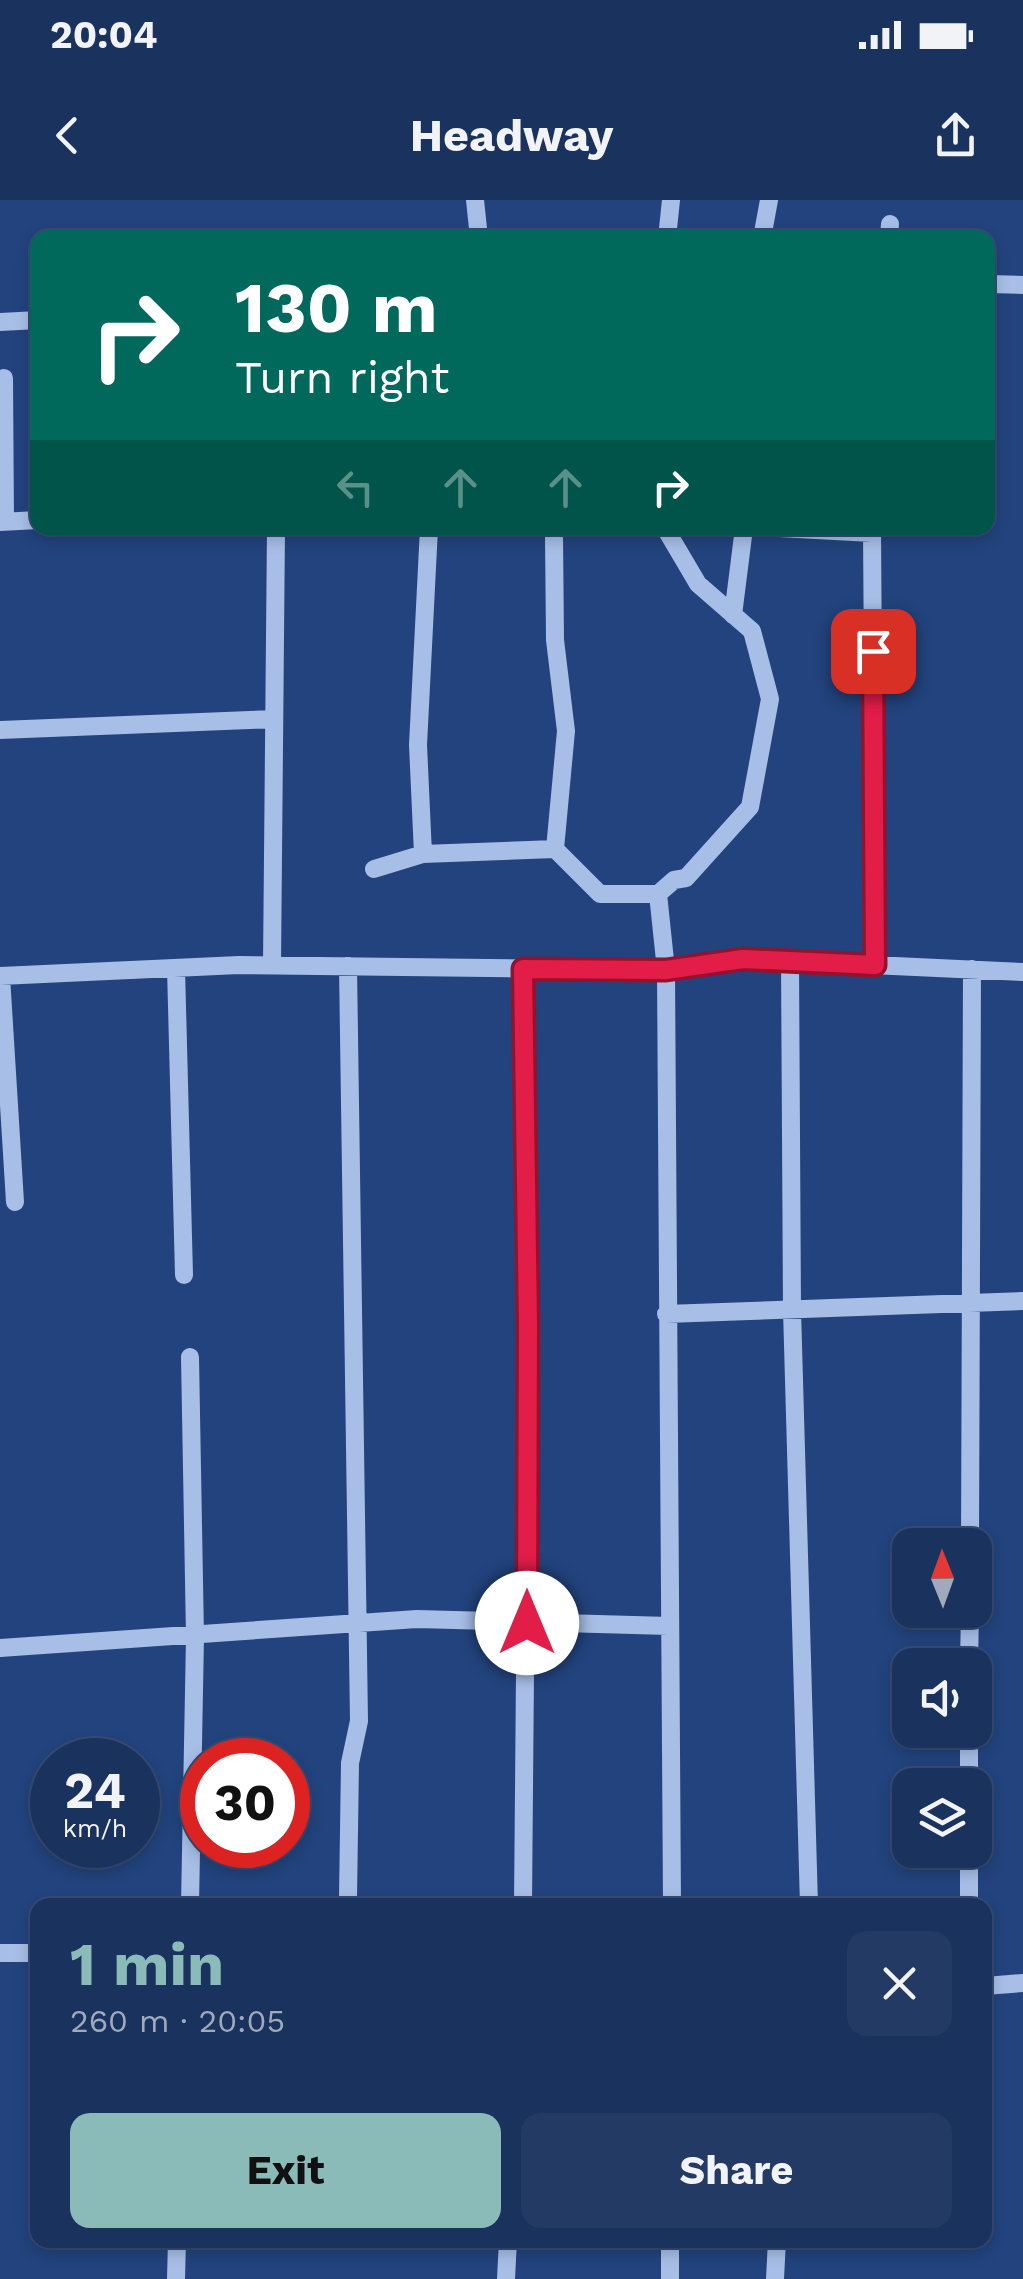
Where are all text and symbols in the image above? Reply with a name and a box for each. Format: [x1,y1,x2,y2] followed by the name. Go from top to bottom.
[50,13,158,57] text: 20:04
[40,108,95,163] icon: back
[928,108,983,163] icon: share
[410,109,613,162] text: Headway
[235,267,438,349] text: 130 m
[70,270,200,400] icon: right
[235,351,449,404] text: Turn right
[328,460,383,515] icon: left
[433,460,488,515] icon: ahead
[538,460,593,515] icon: ahead
[643,460,698,515] icon: right
[831,609,916,694] pin
[846,624,901,679] icon: arrive
[892,1528,992,1628] north arrow
[892,1528,992,1868] map controls
[475,1571,579,1675] position arrow
[892,1648,992,1748] button: sound
[180,1738,310,1868] speed limit sign: 30
[64,1761,126,1820] text: 24
[892,1768,992,1868] button: layers
[63,1814,127,1843] text: km/h
[70,1929,224,2000] text: 1 min
[847,1931,952,2036] button: close
[70,2002,285,2040] text: 260 m · 20:05
[70,2113,501,2228] button: Exit
[521,2113,952,2228] button: Share

